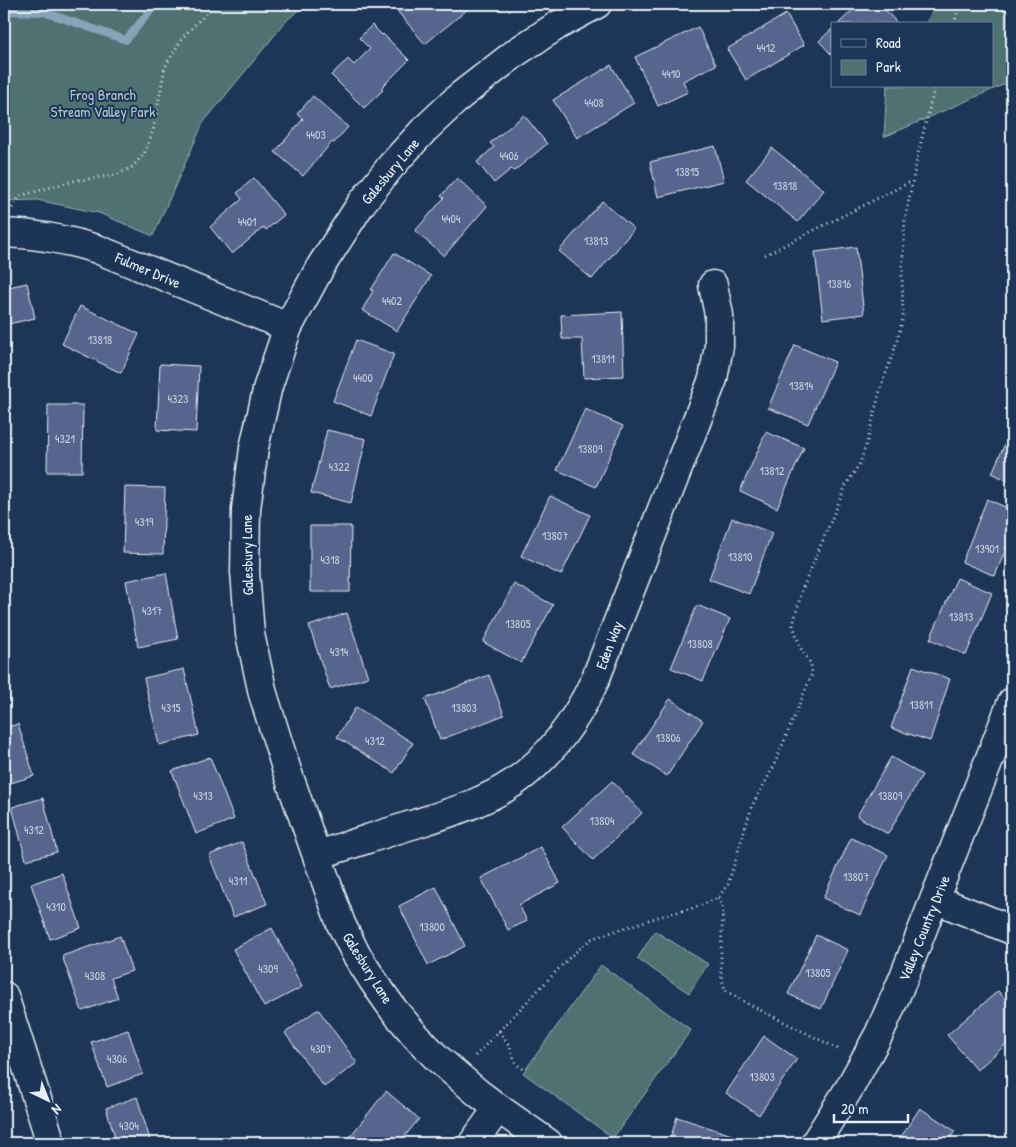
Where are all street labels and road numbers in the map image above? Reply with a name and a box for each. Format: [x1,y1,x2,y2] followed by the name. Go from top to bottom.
[356,133,424,209] street label: Galesbury Lane
[111,246,184,293] street label: Fulmer Drive
[236,514,258,596] street label: Galesbury Lane
[590,618,628,672] street label: Eden Way
[893,872,955,984] street label: Valley Country Drive
[338,928,398,1008] street label: Galesbury Lane

